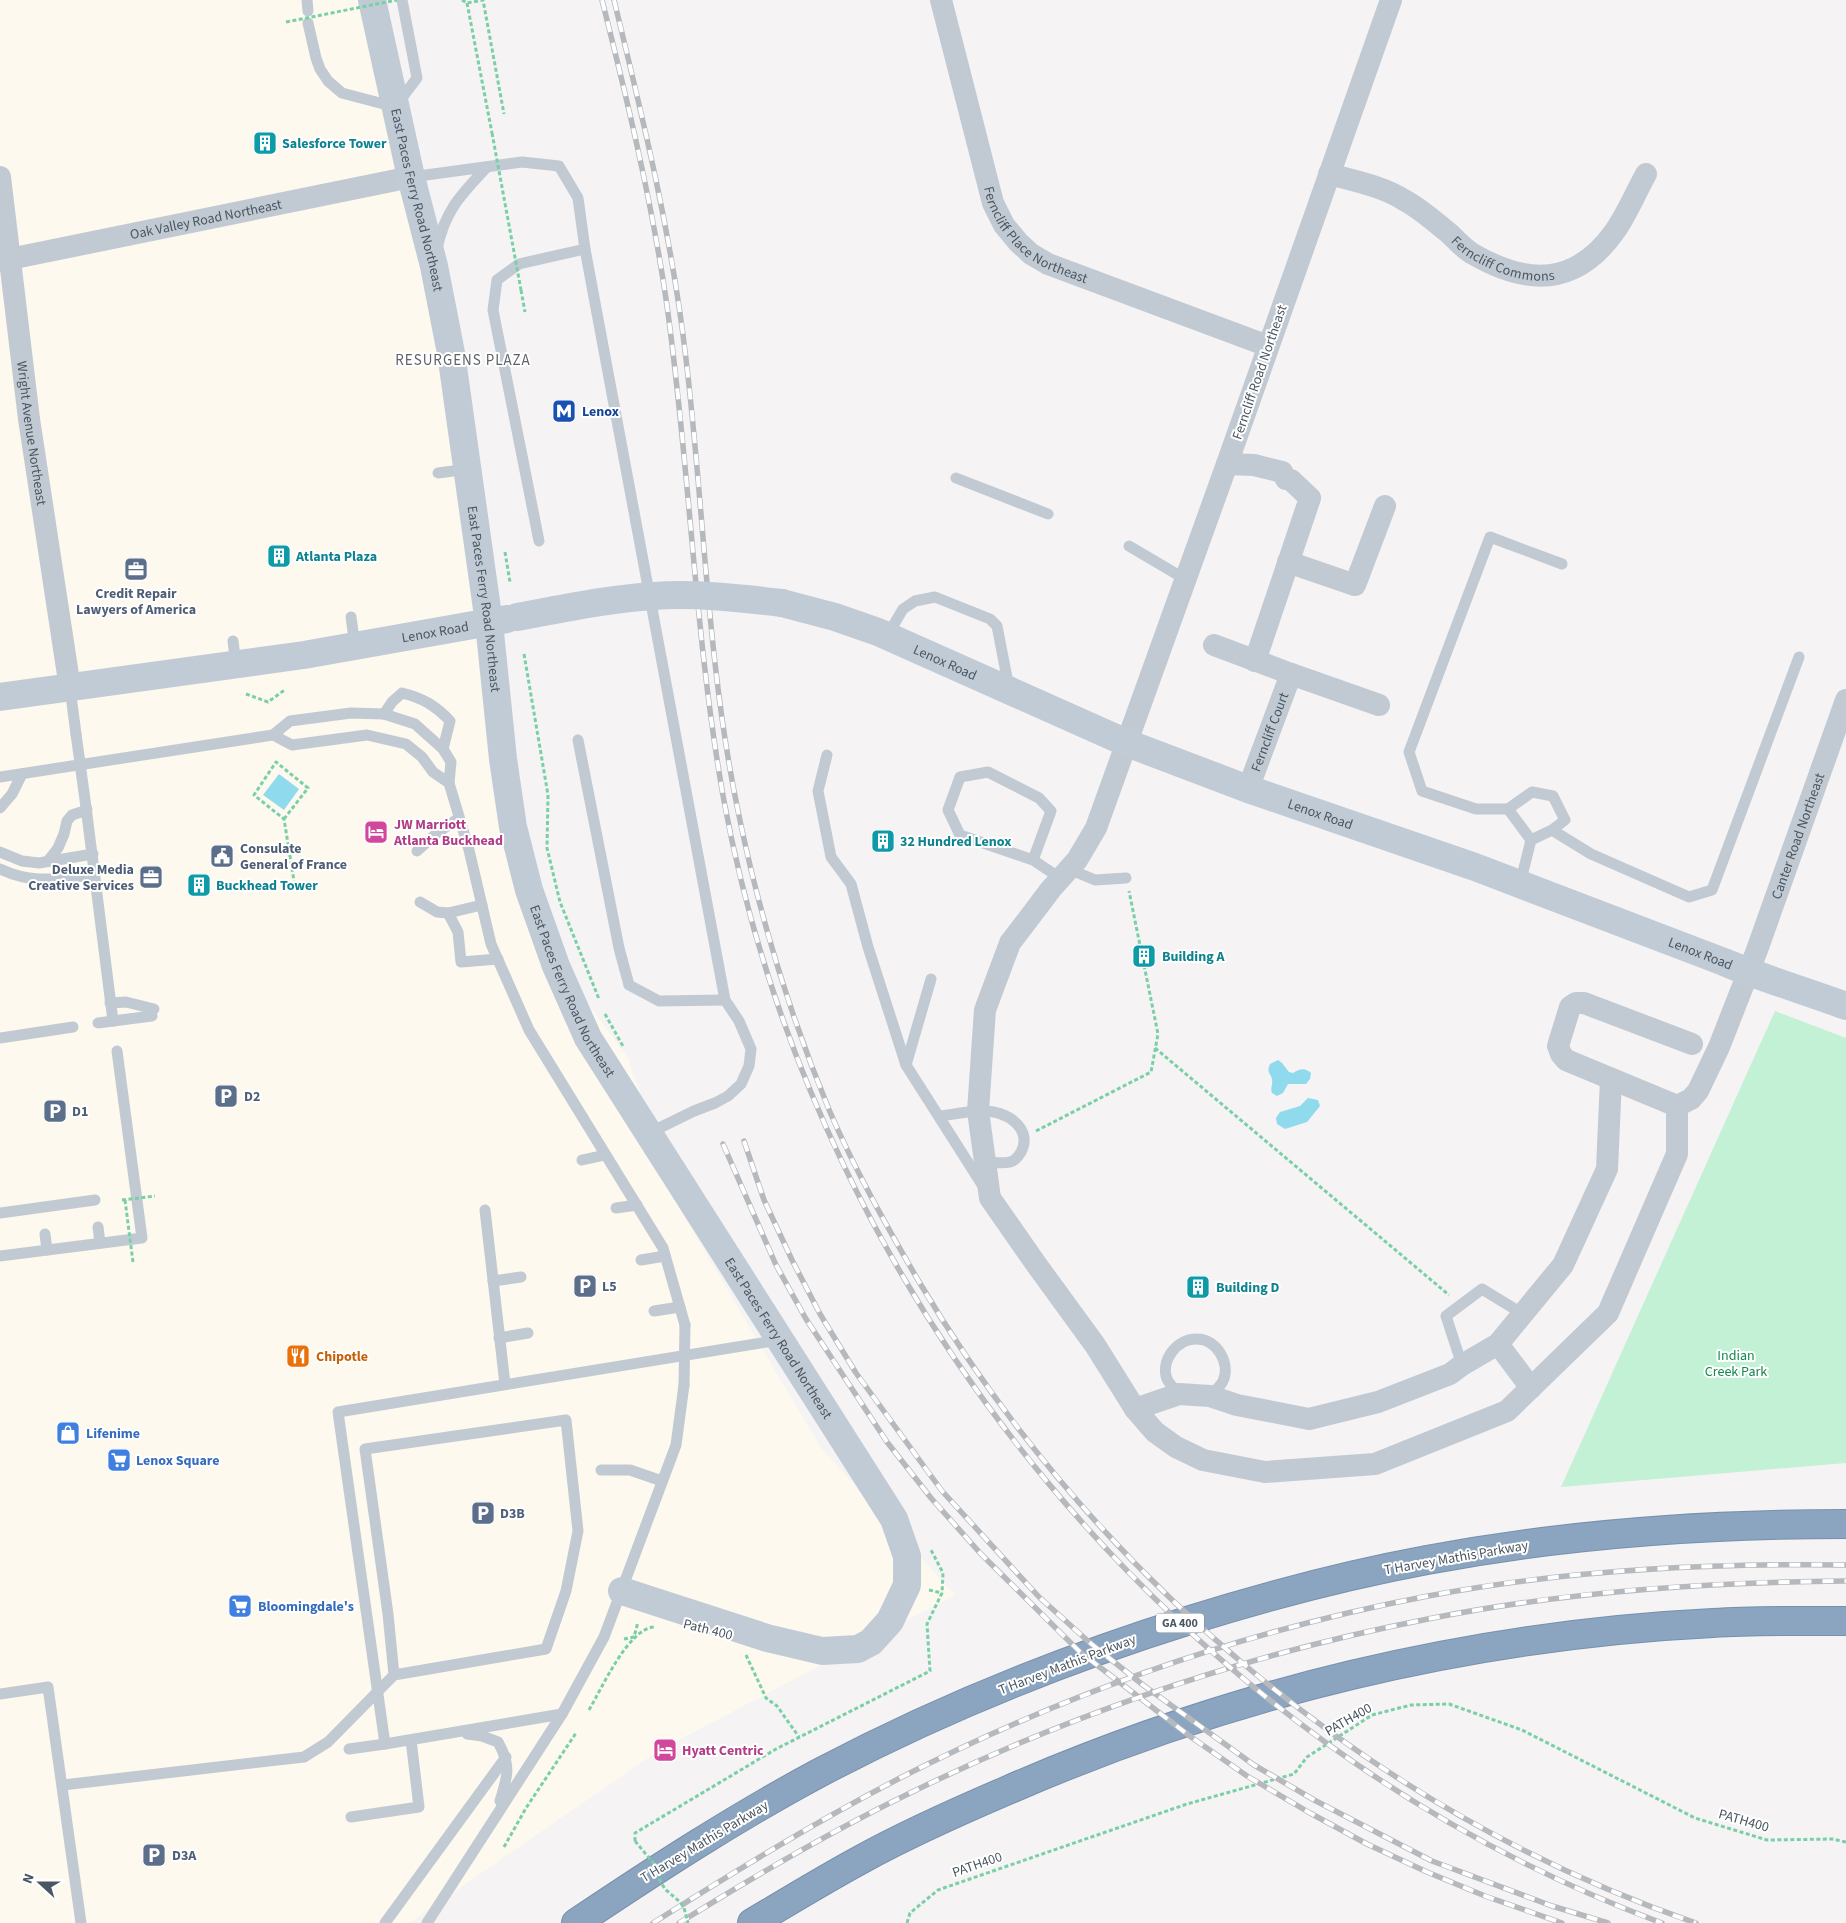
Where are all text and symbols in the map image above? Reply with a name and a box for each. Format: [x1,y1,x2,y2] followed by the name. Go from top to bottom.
[385,107,448,294] street label: East Paces Ferry Road Northeast
[252,130,278,156] building icon: Salesforce Tower
[282,134,387,154] place label: Salesforce Tower
[978,184,1091,289] street label: Ferncliff Place Northeast
[128,195,284,245] street label: Oak Valley Road Northeast
[1446,232,1556,287] street label: Ferncliff Commons
[1227,302,1292,442] street label: Ferncliff Road Northeast
[395,350,531,371] district label: RESURGENS PLAZA
[11,360,51,507] street label: Wright Avenue Northeast
[551,398,577,424] metro station icon: Lenox
[582,402,619,422] place label: Lenox
[462,505,505,693] street label: East Paces Ferry Road Northeast
[266,543,292,569] building icon: Atlanta Plaza
[295,547,377,567] place label: Atlanta Plaza
[123,556,149,582] office icon: Credit Repair Lawyers of America
[76,584,196,620] place label: Credit Repair Lawyers of America
[400,617,470,649] street label: Lenox Road
[910,640,980,686] street label: Lenox Road
[1246,689,1294,775] street label: Ferncliff Court
[1767,770,1830,902] street label: Canter Road Northeast
[1285,794,1355,835] street label: Lenox Road
[393,815,503,851] place label: JW Marriott Atlanta Buckhead
[363,819,389,845] hotel icon: JW Marriott Atlanta Buckhead
[870,828,896,854] building icon: 32 Hundred Lenox
[900,832,1011,852] place label: 32 Hundred Lenox
[240,839,347,875] place label: Consulate General of France
[209,843,235,869] public building icon: Consulate General of France
[28,860,134,896] place label: Deluxe Media Creative Services
[138,864,164,890] office icon: Deluxe Media Creative Services
[186,872,212,898] building icon: Buckhead Tower
[216,876,318,896] place label: Buckhead Tower
[524,902,620,1082] street label: East Paces Ferry Road Northeast
[1665,933,1736,976] street label: Lenox Road
[1131,943,1157,969] building icon: Building A
[1162,947,1225,967] place label: Building A
[213,1083,239,1109] parking icon: D2
[244,1087,260,1107] place label: D2
[42,1098,68,1124] parking icon: D1
[72,1102,88,1122] place label: D1
[719,1254,837,1423] street label: East Paces Ferry Road Northeast
[572,1273,598,1299] parking icon: L5
[1185,1274,1211,1300] building icon: Building D
[602,1277,617,1297] place label: L5
[1216,1278,1279,1298] place label: Building D
[285,1343,311,1369] restaurant icon: Chipotle
[1705,1346,1767,1382] park label: Indian Creek Park
[316,1347,368,1367] place label: Chipotle
[55,1420,81,1446] shop icon: Lifenime
[86,1424,140,1444] place label: Lifenime
[106,1447,132,1473] supermarket icon: Lenox Square
[136,1451,220,1471] place label: Lenox Square
[470,1500,496,1526] parking icon: D3B
[500,1504,525,1524] place label: D3B
[1383,1535,1530,1580] street label: T Harvey Mathis Parkway
[227,1593,253,1619] supermarket icon: Bloomingdale's
[258,1597,354,1617] place label: Bloomingdale's
[681,1614,735,1646] street label: Path 400
[1156,1614,1204,1632] road number: GA 400
[996,1629,1139,1700] street label: T Harvey Mathis Parkway
[1321,1698,1376,1741] street label: PATH400
[652,1737,678,1763] hotel icon: Hyatt Centric
[682,1741,764,1761] place label: Hyatt Centric
[637,1796,773,1888] street label: T Harvey Mathis Parkway
[1716,1804,1771,1838] street label: PATH400
[141,1842,167,1868] parking icon: D3A
[172,1846,197,1866] place label: D3A
[950,1847,1005,1883] street label: PATH400
[15,1858,65,1908] north arrow
[18,1871,40,1887] text: N

